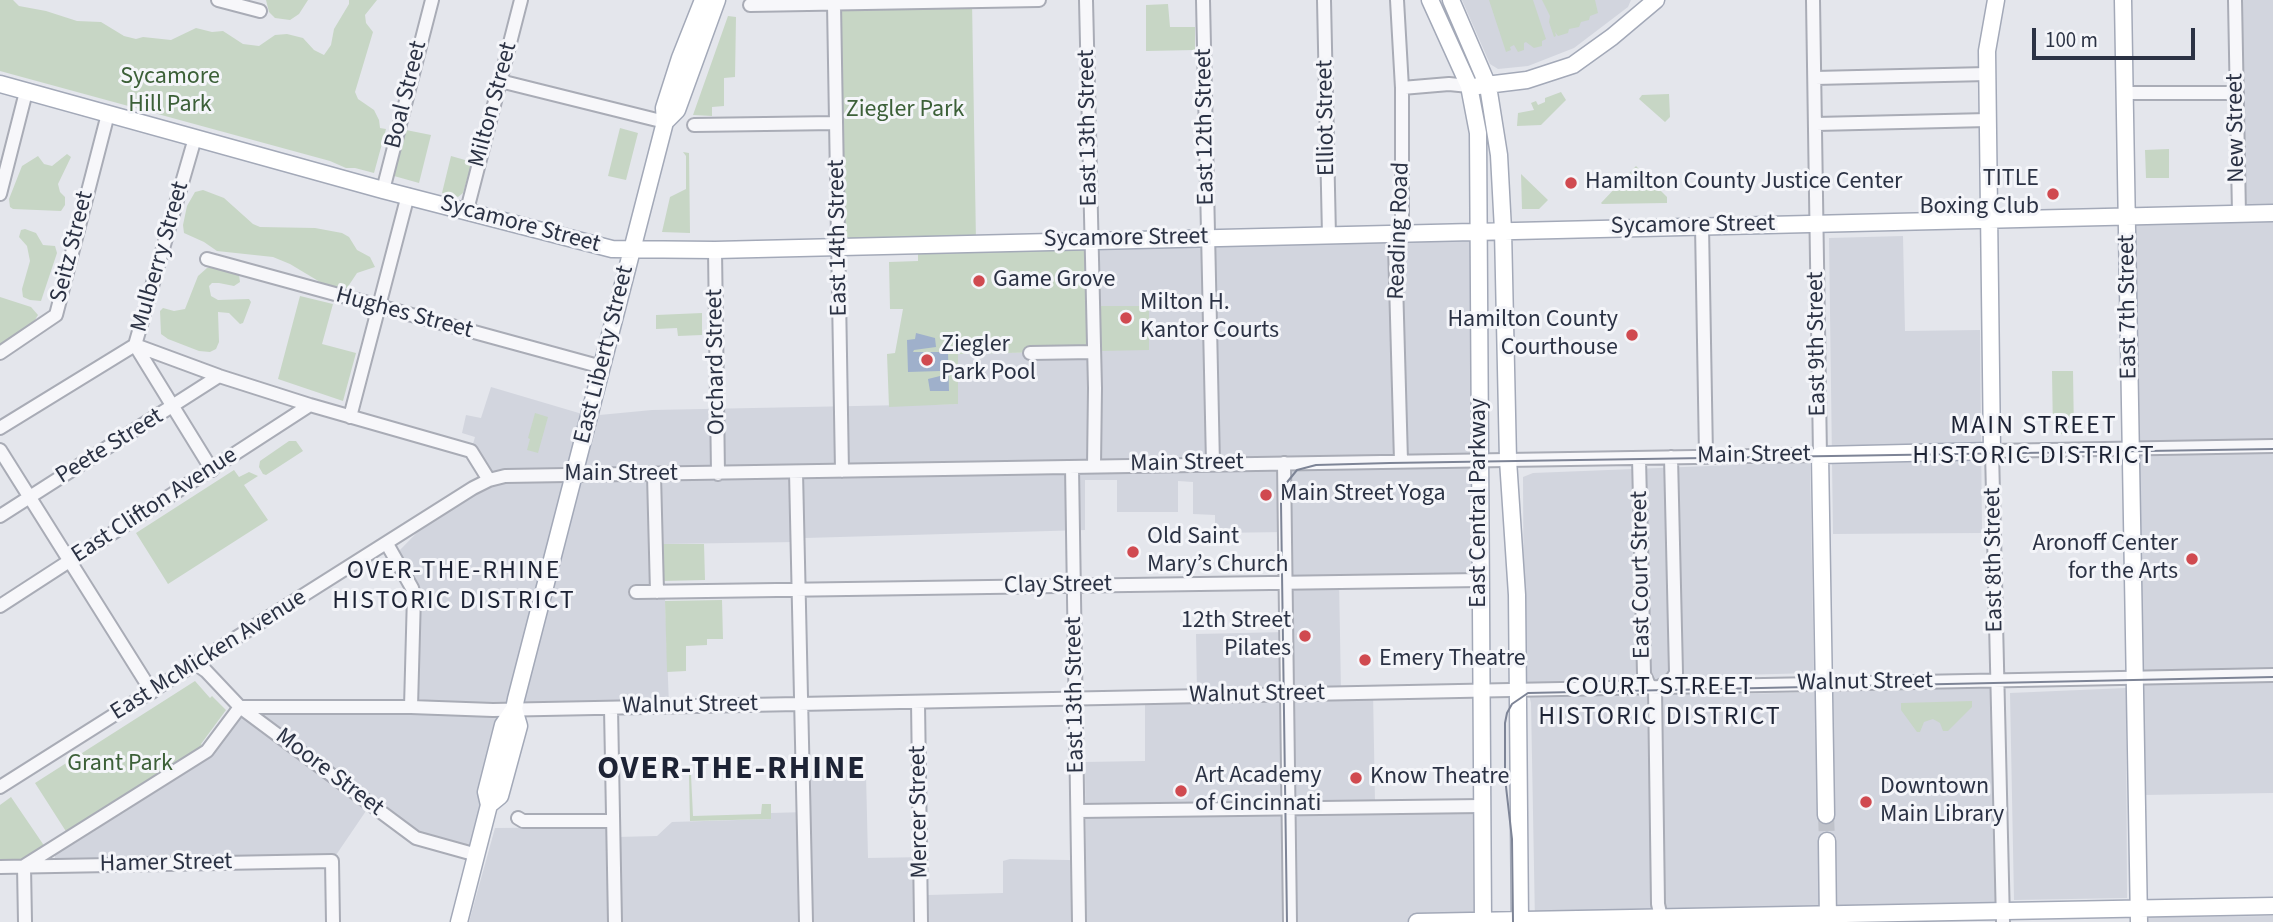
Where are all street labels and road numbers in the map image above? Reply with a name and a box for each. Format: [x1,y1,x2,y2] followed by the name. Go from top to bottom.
[380,38,434,152] street label: Boal Street
[463,39,525,171] street label: Milton Street
[1190,48,1222,206] street label: East 12th Street
[1073,49,1105,207] street label: East 13th Street
[1312,60,1342,176] street label: Elliot Street
[2222,73,2252,183] street label: New Street
[823,159,855,317] street label: East 14th Street
[1383,162,1417,300] street label: Reading Road
[126,178,196,336] street label: Mulberry Street
[45,188,101,306] street label: Seitz Street
[437,190,603,260] street label: Sycamore Street
[1610,210,1776,242] street label: Sycamore Street
[1043,223,1209,255] street label: Sycamore Street
[2113,234,2145,380] street label: East 7th Street
[569,263,641,447] street label: East Liberty Street
[1802,271,1834,417] street label: East 9th Street
[332,282,476,346] street label: Hughes Street
[701,289,733,435] street label: Orchard Street
[1466,398,1494,608] street label: East Central Parkway
[51,403,169,491] street label: Peete Street
[1697,441,1811,471] street label: Main Street
[67,442,243,570] street label: East Clifton Avenue
[1130,449,1244,479] street label: Main Street
[564,461,678,489] street label: Main Street
[1979,487,2011,633] street label: East 8th Street
[1626,491,1658,659] street label: East Court Street
[1004,571,1112,601] street label: Clay Street
[106,584,312,728] street label: East McMicken Avenue
[1060,616,1092,774] street label: East 13th Street
[1797,667,1933,699] street label: Walnut Street
[1189,679,1325,711] street label: Walnut Street
[622,690,758,722] street label: Walnut Street
[269,723,389,823] street label: Moore Street
[904,745,936,879] street label: Mercer Street
[99,848,233,880] street label: Hamer Street

